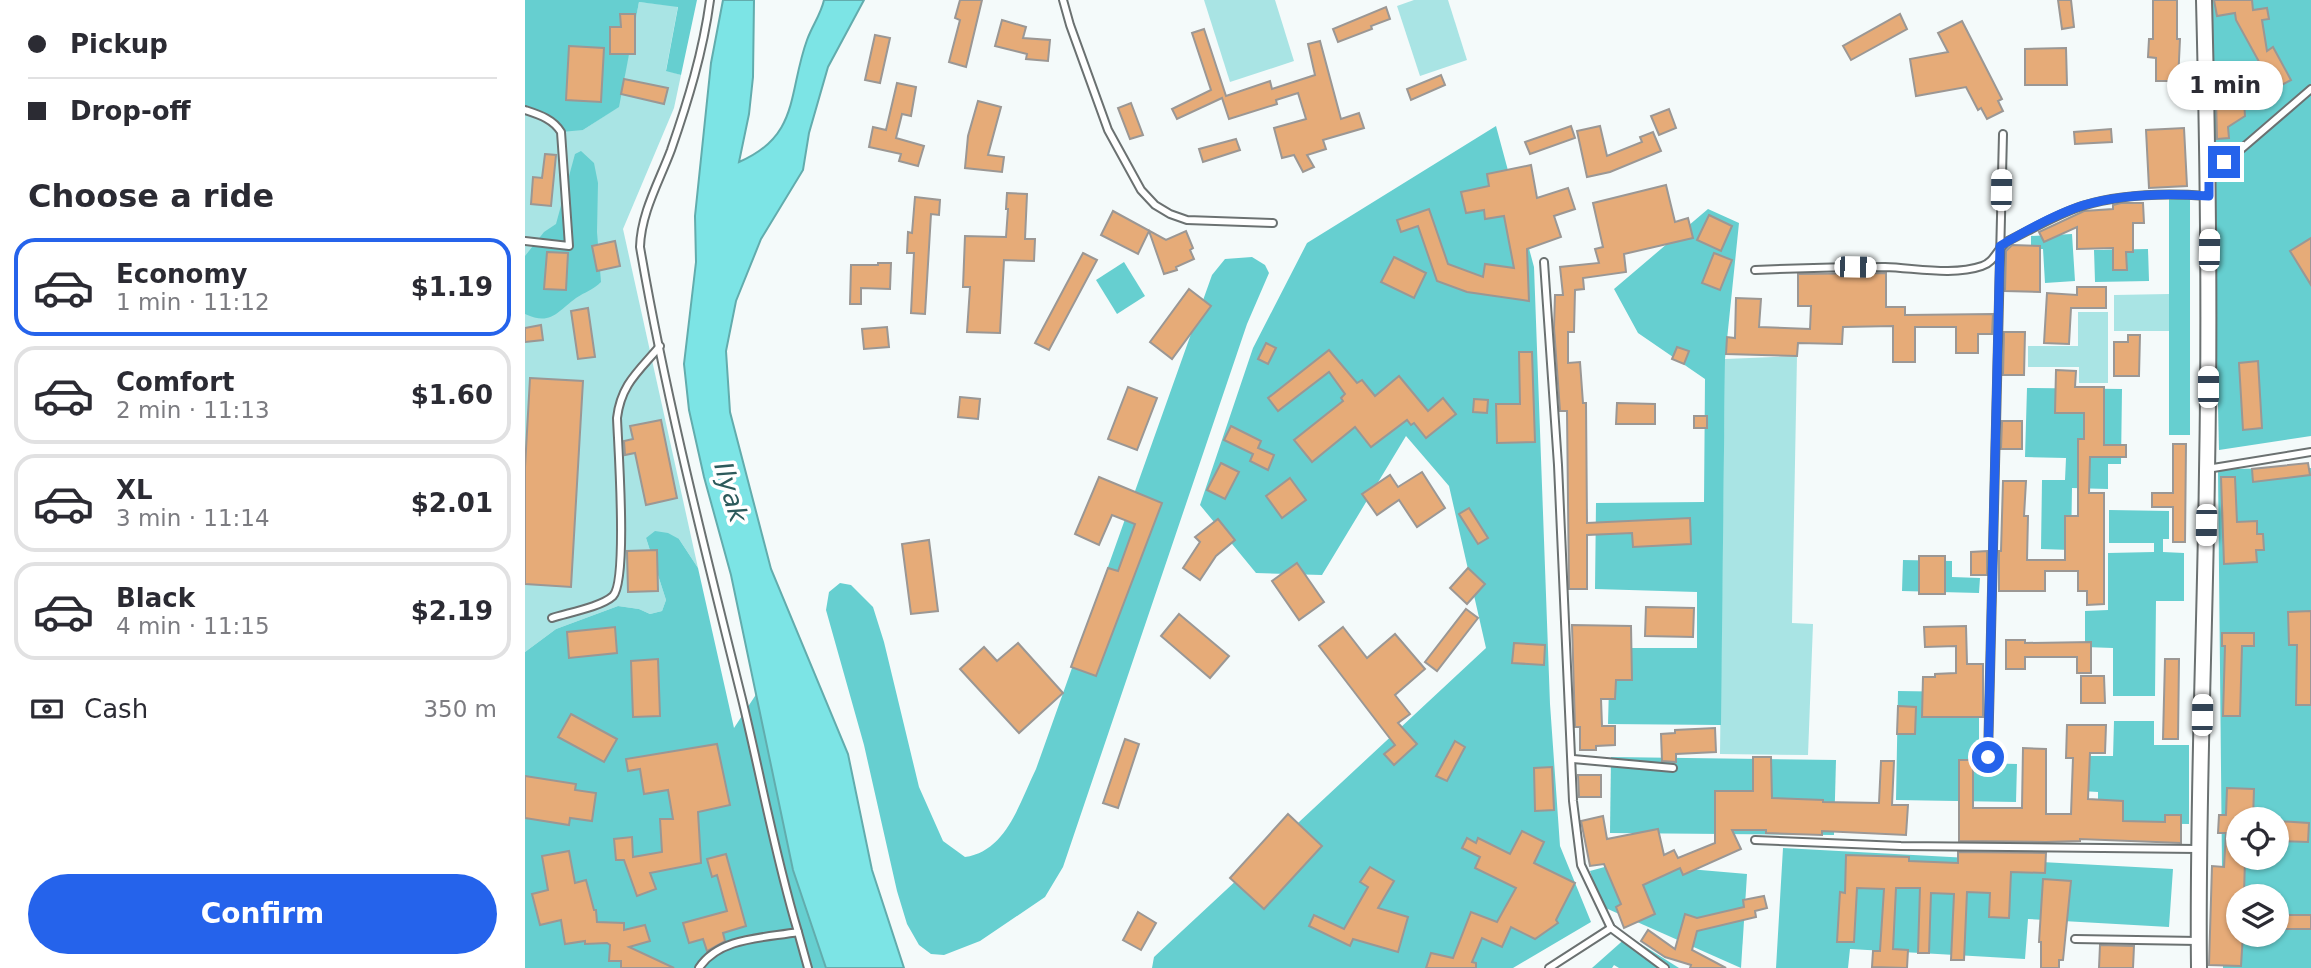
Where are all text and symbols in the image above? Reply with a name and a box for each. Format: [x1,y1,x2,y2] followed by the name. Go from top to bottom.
[70,29,168,59] text: Pickup
[2166,60,2282,110] callout: 1 min
[2189,72,2261,98] text: 1 min
[70,96,191,126] text: Drop-off
[2208,146,2240,178] route end
[1991,169,2012,211] car
[28,177,274,215] text: Choose a ride
[2199,229,2220,271] car
[32,256,95,319] icon: car
[1834,256,1877,278] car
[116,259,247,289] text: Economy
[411,272,493,302] text: $1.19
[116,289,270,315] text: 1 min · 11:12
[32,364,95,427] icon: car
[2198,366,2219,408] car
[116,367,234,397] text: Comfort
[411,380,493,410] text: $1.60
[116,397,270,423] text: 2 min · 11:13
[708,458,754,526] water label: Ilyak
[32,472,95,535] icon: car
[116,475,153,505] text: XL
[411,488,493,518] text: $2.01
[2196,504,2217,546] car
[116,505,270,531] text: 3 min · 11:14
[32,580,95,643] icon: car
[116,583,195,613] text: Black
[411,596,493,626] text: $2.19
[116,613,270,639] text: 4 min · 11:15
[28,690,66,728] icon: cash
[84,694,148,724] text: Cash
[2192,694,2213,736] car
[423,696,497,722] text: 350 m
[1972,741,2004,773] route start
[2226,807,2289,947] map controls
[2226,807,2289,870] button: locate
[28,874,497,954] button: Confirm
[2226,884,2289,947] button: layers

